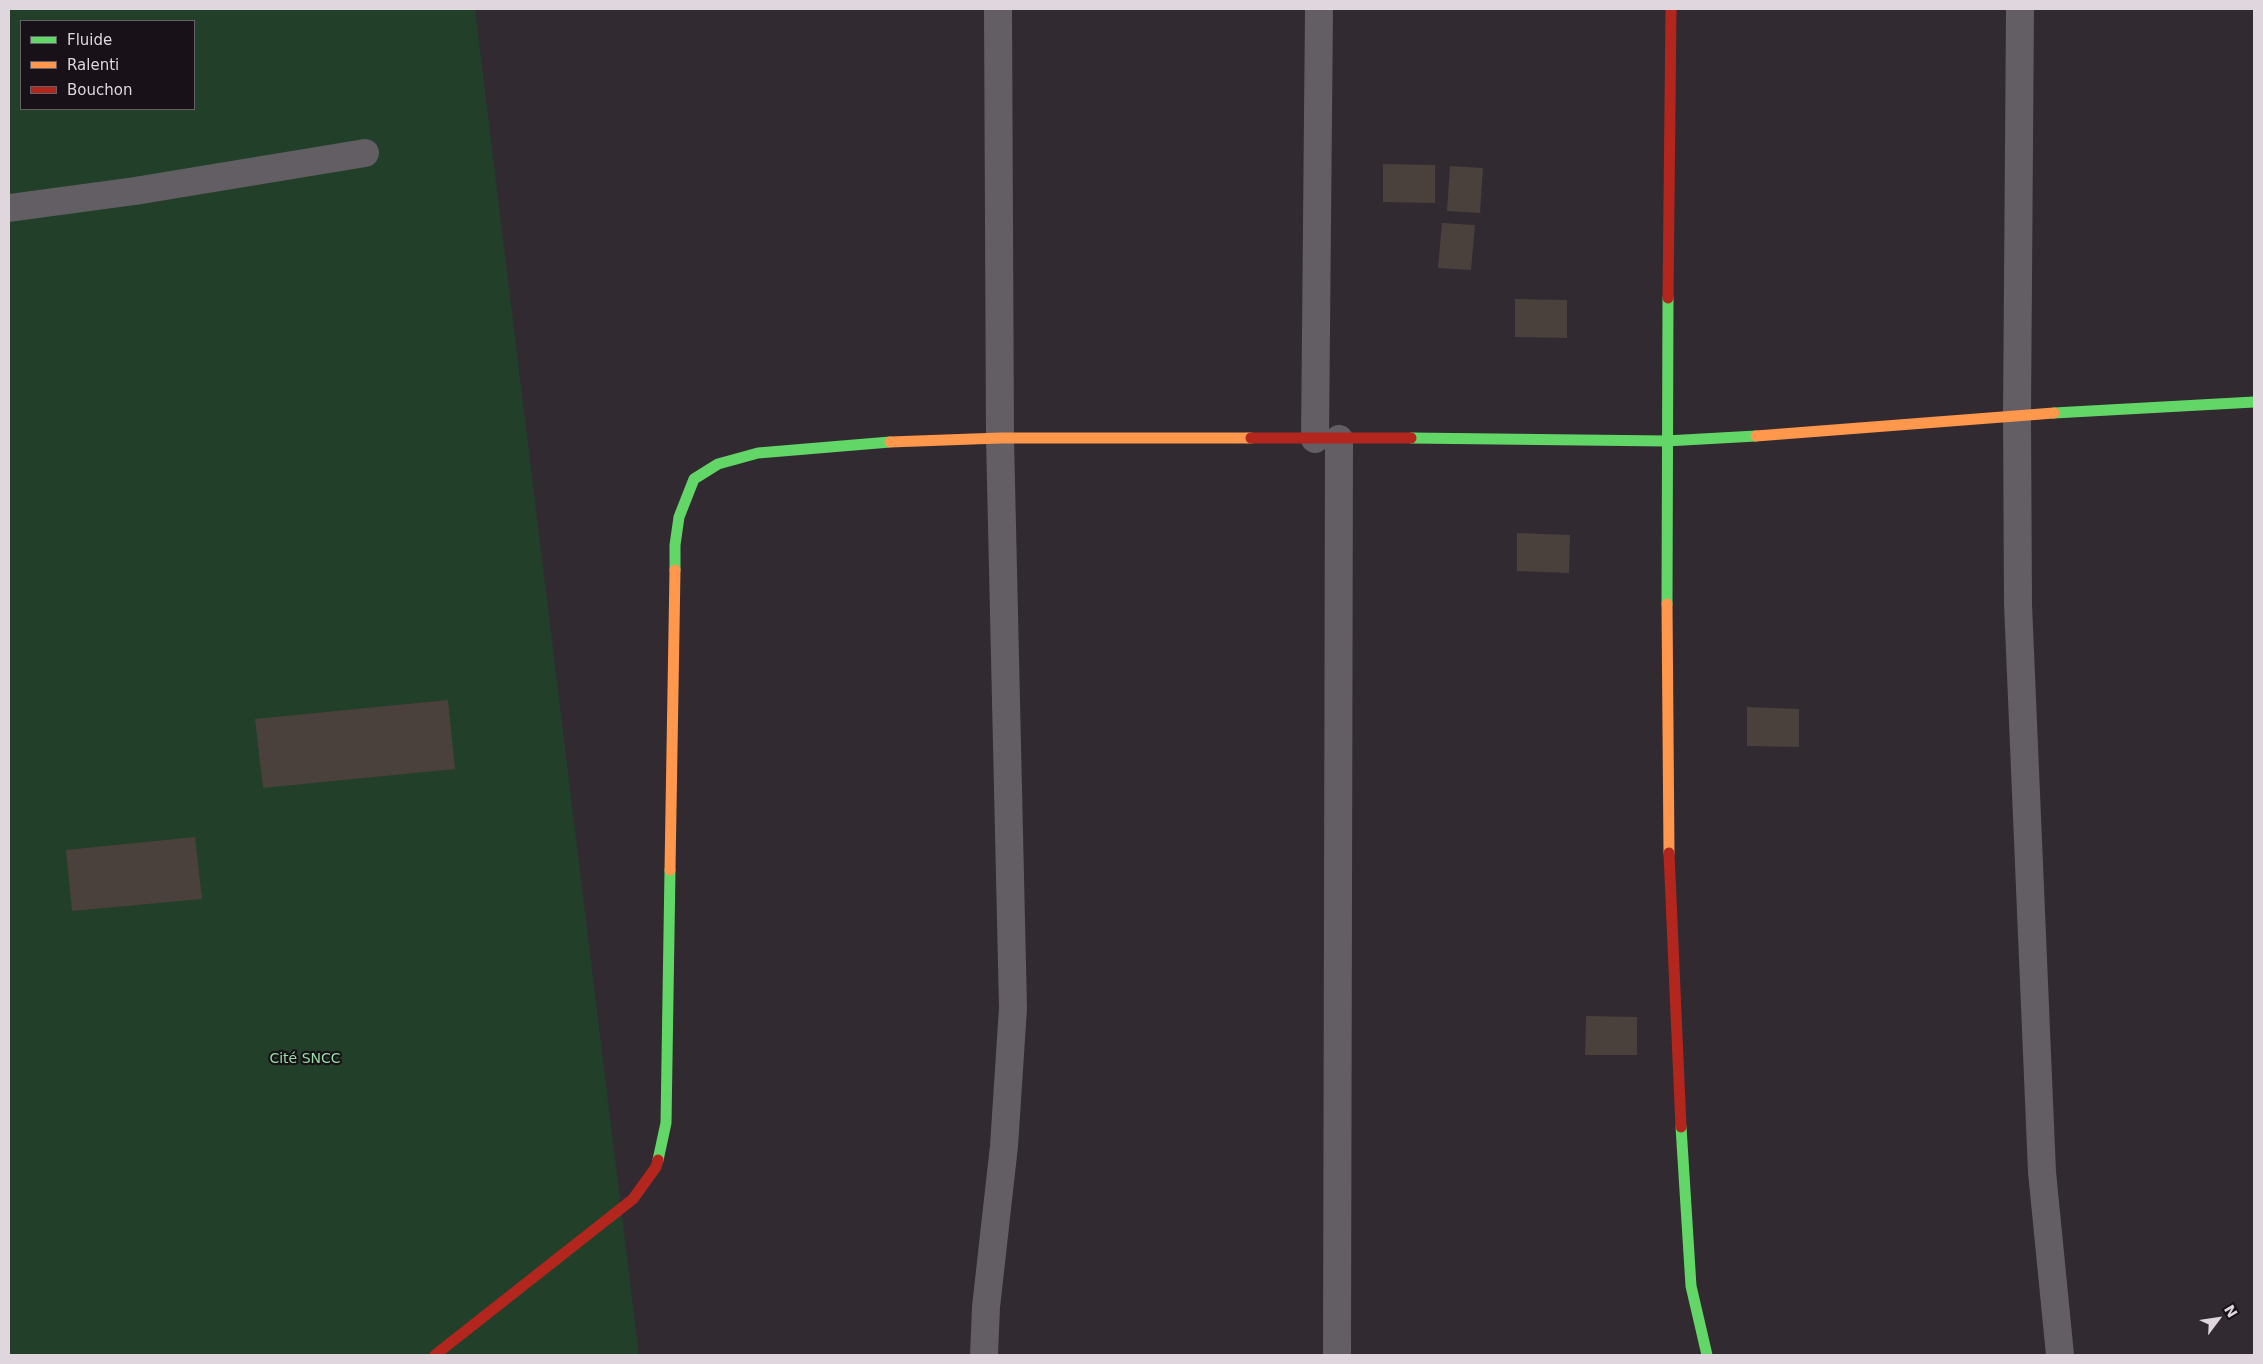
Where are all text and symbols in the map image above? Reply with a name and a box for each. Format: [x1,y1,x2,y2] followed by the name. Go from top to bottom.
[20,20,195,110] legend
[67,31,112,49] text: Fluide
[67,56,119,74] text: Ralenti
[67,81,132,99] text: Bouchon
[269,1051,341,1067] park label: Cité SNCC
[2193,1294,2243,1344] north arrow
[2221,1302,2241,1320] text: N

